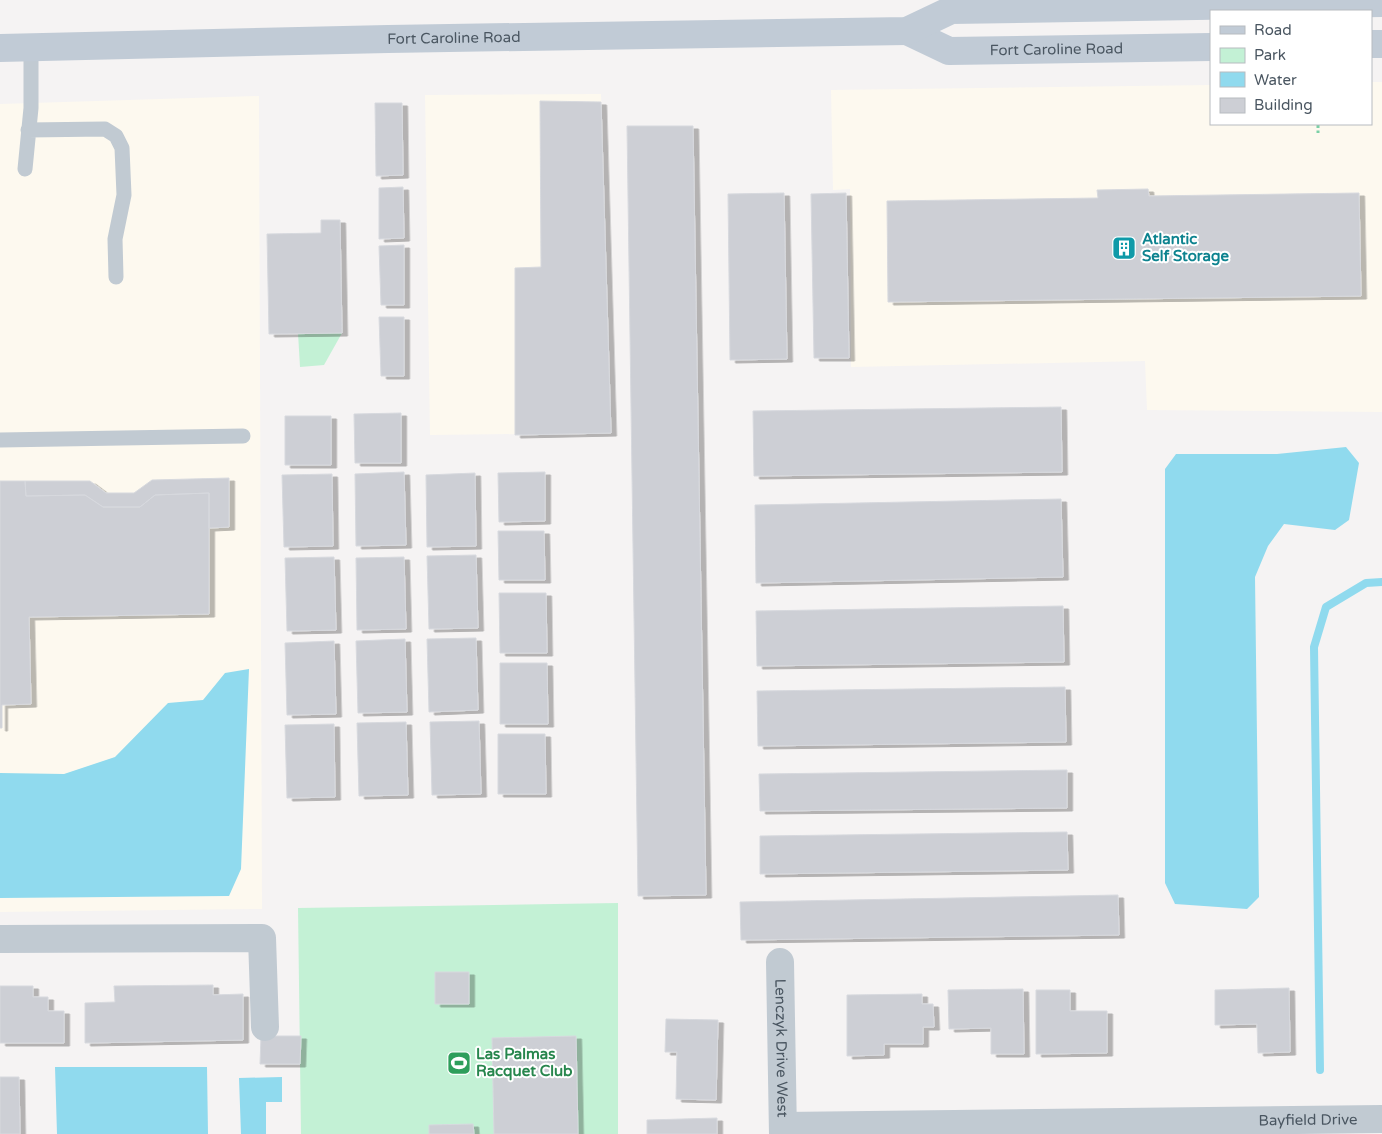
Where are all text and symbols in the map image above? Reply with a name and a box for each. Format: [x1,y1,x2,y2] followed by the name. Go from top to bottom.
[1210,10,1372,125] legend
[1254,21,1292,39] text: Road
[387,28,521,48] street label: Fort Caroline Road
[990,39,1123,59] street label: Fort Caroline Road
[1254,46,1286,64] text: Park
[1254,71,1297,89] text: Water
[1254,96,1313,114] text: Building
[1142,230,1229,266] place label: Atlantic Self Storage
[1111,235,1137,261] building icon: Atlantic Self Storage
[771,978,792,1118] street label: Lenczyk Drive West
[476,1045,573,1081] place label: Las Palmas Racquet Club
[446,1050,472,1076] sports icon: Las Palmas Racquet Club
[1258,1110,1358,1129] street label: Bayfield Drive

